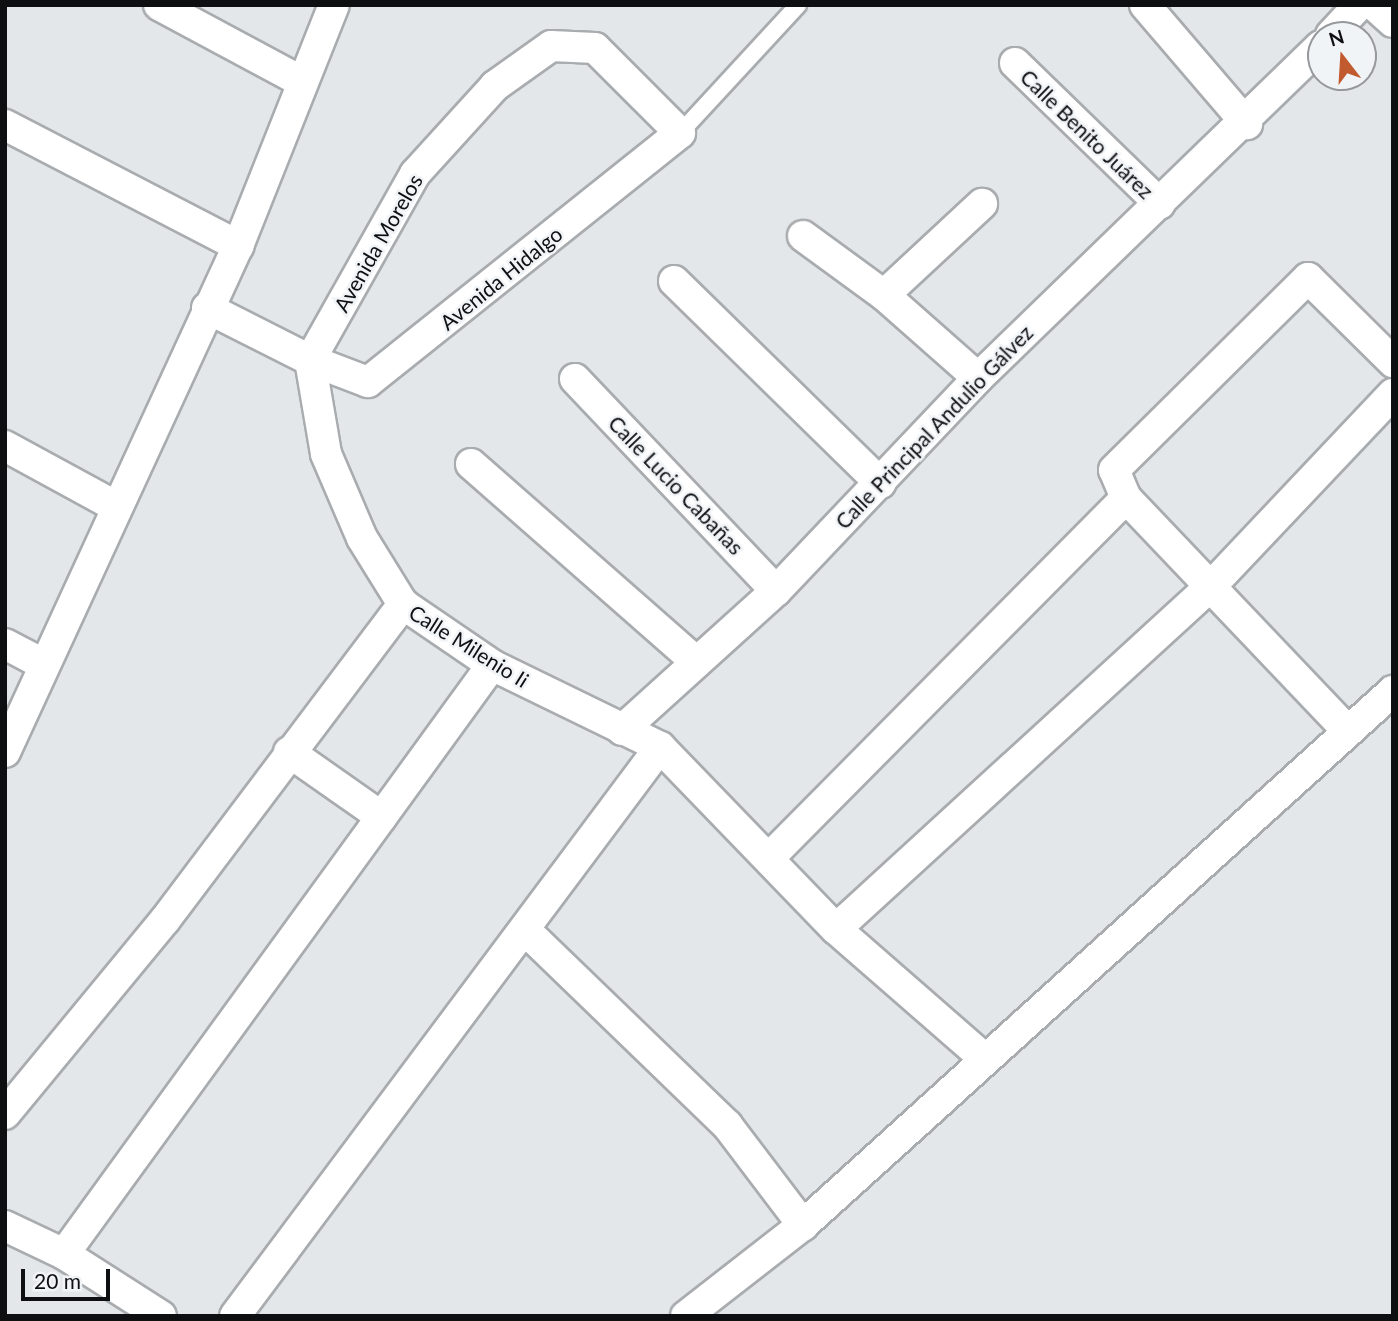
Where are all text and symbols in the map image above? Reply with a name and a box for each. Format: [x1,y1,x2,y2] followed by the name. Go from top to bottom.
[1307,21,1377,91] north arrow
[1326,24,1347,50] text: N
[1015,64,1159,204] street label: Calle Benito Juárez
[328,170,428,316] street label: Avenida Morelos
[435,221,567,335] street label: Avenida Hidalgo
[830,320,1038,534] street label: Calle Principal Andulio Gálvez
[603,410,749,560] street label: Calle Lucio Cabañas
[405,599,533,693] street label: Calle Milenio Ii
[24,1254,114,1298] scale bar
[34,1268,81,1293] text: 20 m

